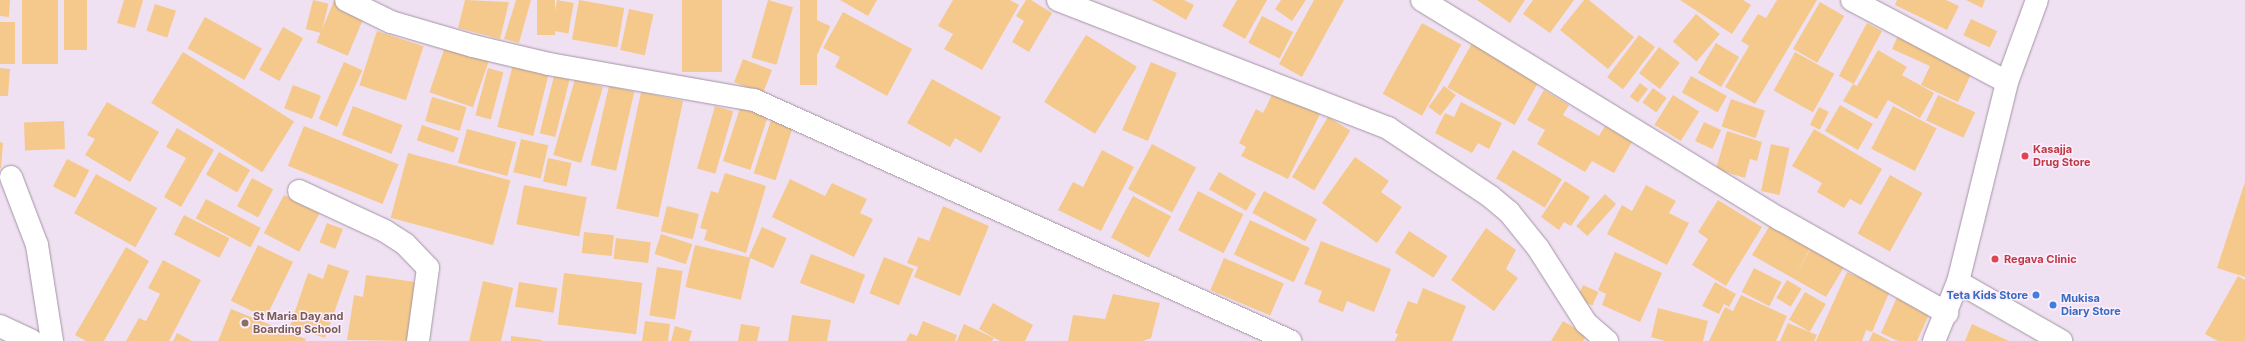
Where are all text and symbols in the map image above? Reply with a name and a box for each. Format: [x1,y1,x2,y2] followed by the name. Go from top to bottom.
[2033,143,2090,169] place label: Kasajja Drug Store
[2020,151,2030,161] marker: Kasajja Drug Store
[2004,252,2077,266] place label: Regava Clinic
[1989,253,2001,265] marker: Regava Clinic
[1947,288,2028,302] place label: Teta Kids Store
[2031,290,2041,300] marker: Teta Kids Store
[2061,292,2121,318] place label: Mukisa Diary Store
[2048,300,2058,310] marker: Mukisa Diary Store
[253,310,344,336] place label: St Maria Day and Boarding School
[240,318,250,328] marker: St Maria Day and Boarding School

